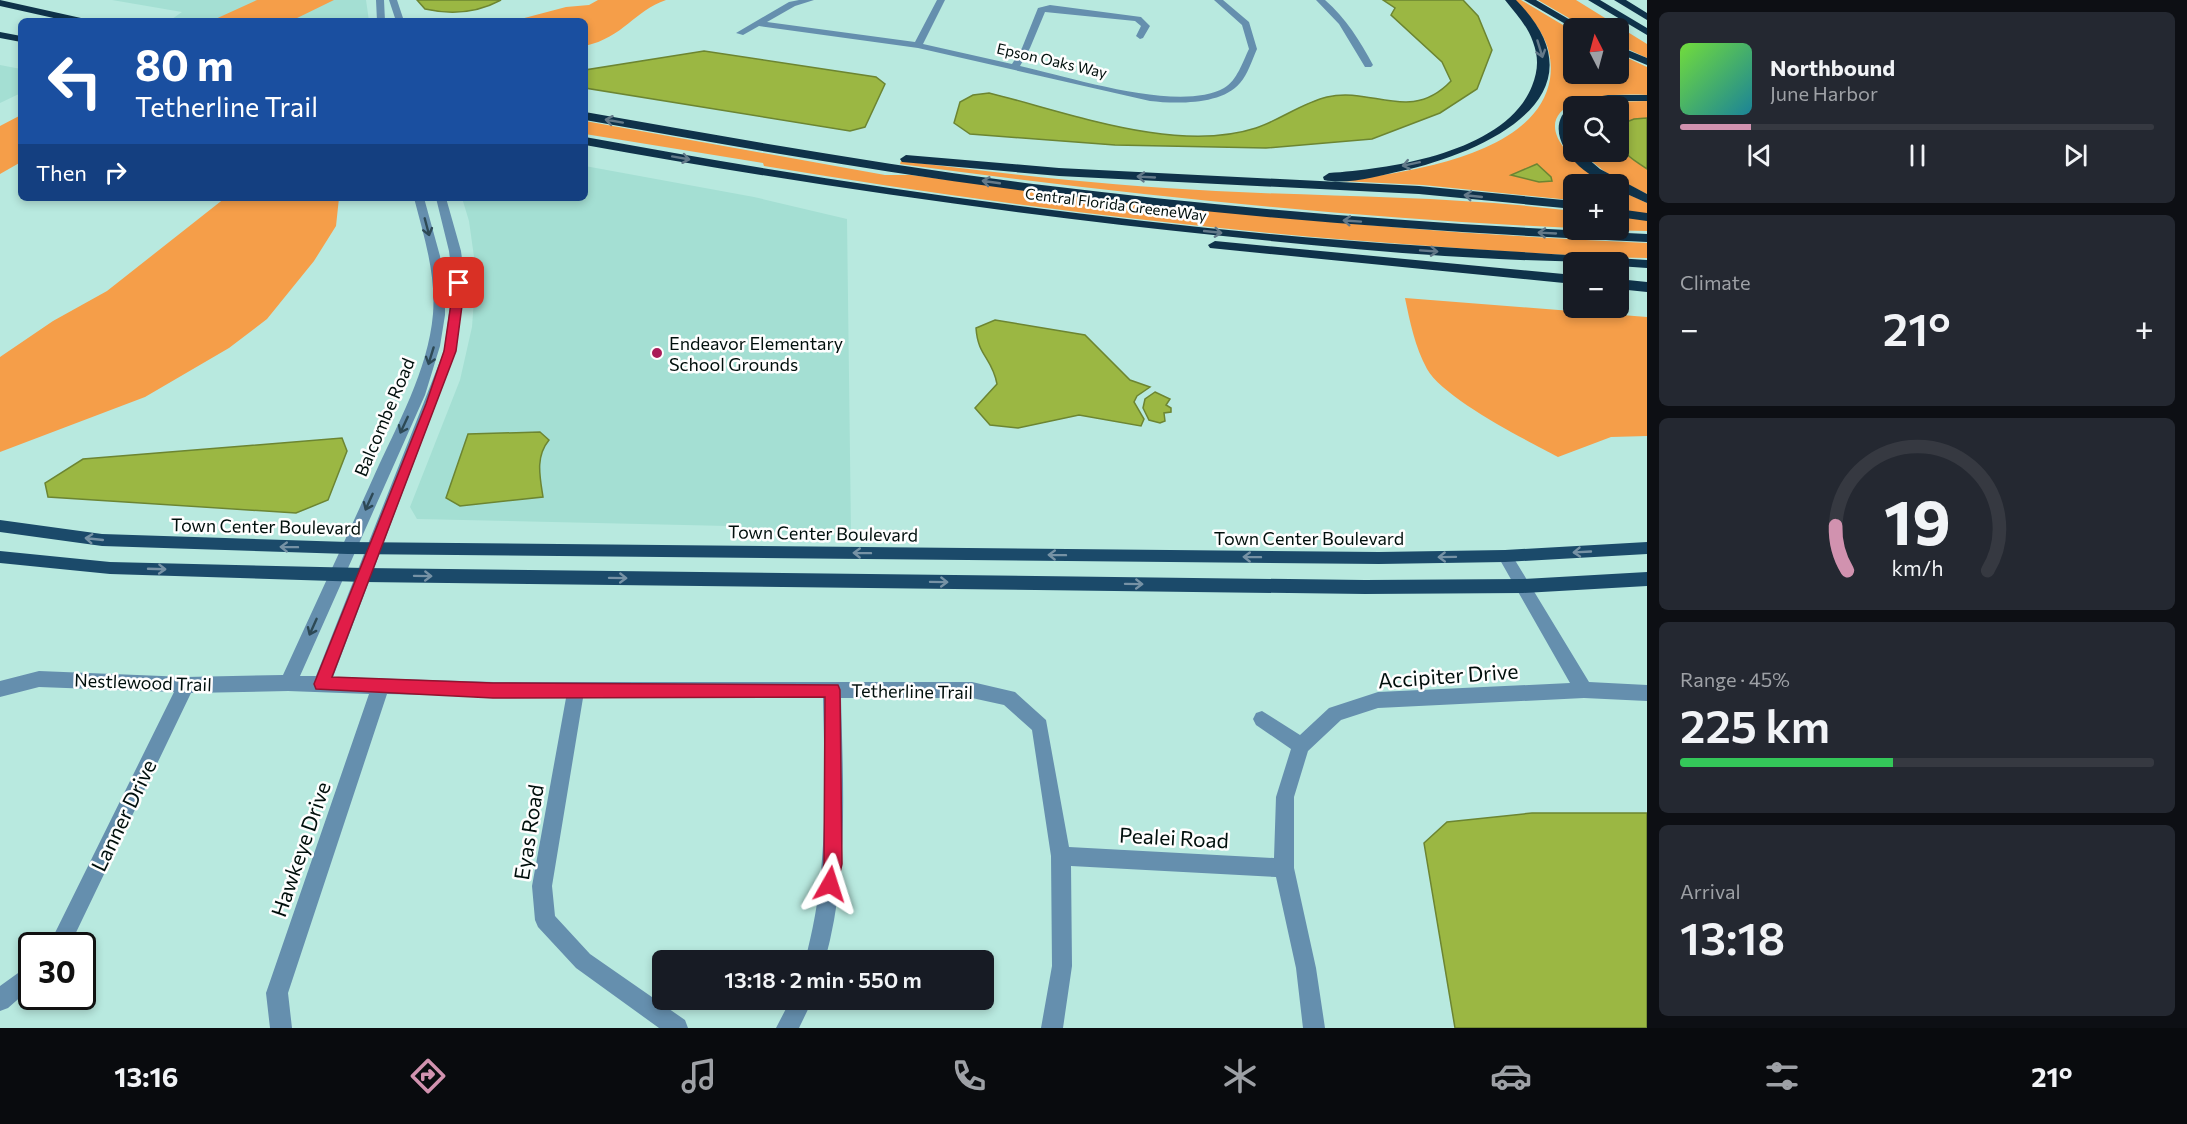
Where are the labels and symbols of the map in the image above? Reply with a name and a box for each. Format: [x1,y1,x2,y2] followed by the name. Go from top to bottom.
[1563,18,1629,84] north arrow
[995,39,1109,82] street label: Epson Oaks Way
[1535,39,1546,58] one-way arrow
[605,115,624,126] one-way arrow
[670,153,690,164] one-way arrow
[1402,159,1421,171] one-way arrow
[1137,171,1157,182] one-way arrow
[982,176,1002,187] one-way arrow
[1024,184,1208,224] street label: Central Florida GreeneWay
[1464,190,1484,201] one-way arrow
[1343,215,1362,226] one-way arrow
[422,217,433,236] one-way arrow
[1203,227,1223,238] one-way arrow
[1537,228,1557,239] one-way arrow
[1418,246,1438,257] one-way arrow
[433,257,484,308] pin
[669,332,843,375] place label: Endeavor Elementary School Grounds
[425,346,436,365] one-way arrow
[650,346,664,360] marker: Endeavor Elementary School Grounds
[349,354,419,480] street label: Balcombe Road
[397,416,409,434] one-way arrow
[363,492,374,510] one-way arrow
[171,513,361,539] street label: Town Center Boulevard
[728,520,918,546] street label: Town Center Boulevard
[1214,527,1404,549] street label: Town Center Boulevard
[85,533,105,544] one-way arrow
[280,541,300,552] one-way arrow
[852,547,872,559] one-way arrow
[1572,547,1592,558] one-way arrow
[1047,549,1067,561] one-way arrow
[1242,551,1262,563] one-way arrow
[1437,551,1457,563] one-way arrow
[147,564,167,575] one-way arrow
[412,570,432,582] one-way arrow
[607,572,627,584] one-way arrow
[928,576,948,588] one-way arrow
[1123,579,1143,590] one-way arrow
[307,618,318,636] one-way arrow
[1377,658,1519,692] street label: Accipiter Drive
[74,669,212,695] street label: Nestlewood Trail
[851,679,973,703] street label: Tetherline Trail
[85,755,161,875] street label: Lanner Drive
[265,778,335,920] street label: Hawkeye Drive
[508,782,548,882] street label: Eyas Road
[1119,822,1229,852] street label: Pealei Road
[798,852,862,916] position arrow
[18,932,96,1010] speed limit sign: 30

